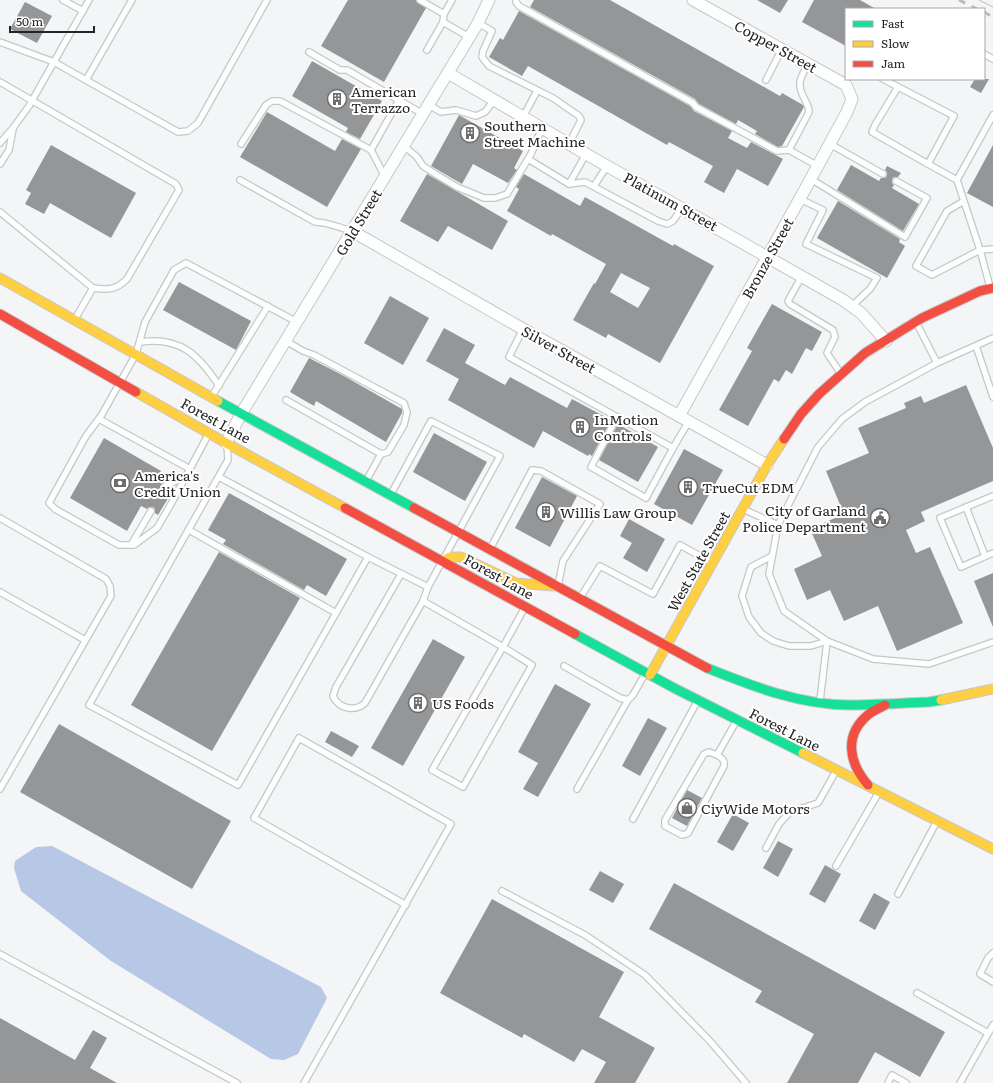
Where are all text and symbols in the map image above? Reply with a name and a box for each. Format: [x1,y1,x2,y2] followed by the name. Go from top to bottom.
[10,8,94,34] scale bar
[845,8,985,80] legend
[16,12,43,30] text: 50 m
[881,14,905,32] text: Fast
[731,15,821,77] street label: Copper Street
[881,34,910,52] text: Slow
[881,54,906,72] text: Jam
[351,81,417,117] place label: American Terrazzo
[326,88,348,110] building icon: American Terrazzo
[484,115,585,151] place label: Southern Street Machine
[459,122,481,144] building icon: Southern Street Machine
[620,167,722,235] street label: Platinum Street
[330,185,386,259] street label: Gold Street
[736,214,798,302] street label: Bronze Street
[518,320,600,378] street label: Silver Street
[177,393,255,447] street label: Forest Lane
[594,409,658,445] place label: InMotion Controls
[569,416,591,438] building icon: InMotion Controls
[134,465,221,501] place label: America's Credit Union
[109,472,131,494] bank icon: America's Credit Union
[677,476,699,498] building icon: TrueCut EDM
[702,477,795,497] place label: TrueCut EDM
[742,500,866,536] place label: City of Garland Police Department
[535,501,557,523] building icon: Willis Law Group
[560,502,676,522] place label: Willis Law Group
[662,507,734,615] street label: West State Street
[869,507,891,529] public building icon: City of Garland Police Department
[460,549,538,603] street label: Forest Lane
[407,692,429,714] building icon: US Foods
[432,693,494,713] place label: US Foods
[746,703,824,755] street label: Forest Lane
[676,797,698,819] shop icon: CiyWide Motors
[701,798,810,818] place label: CiyWide Motors

